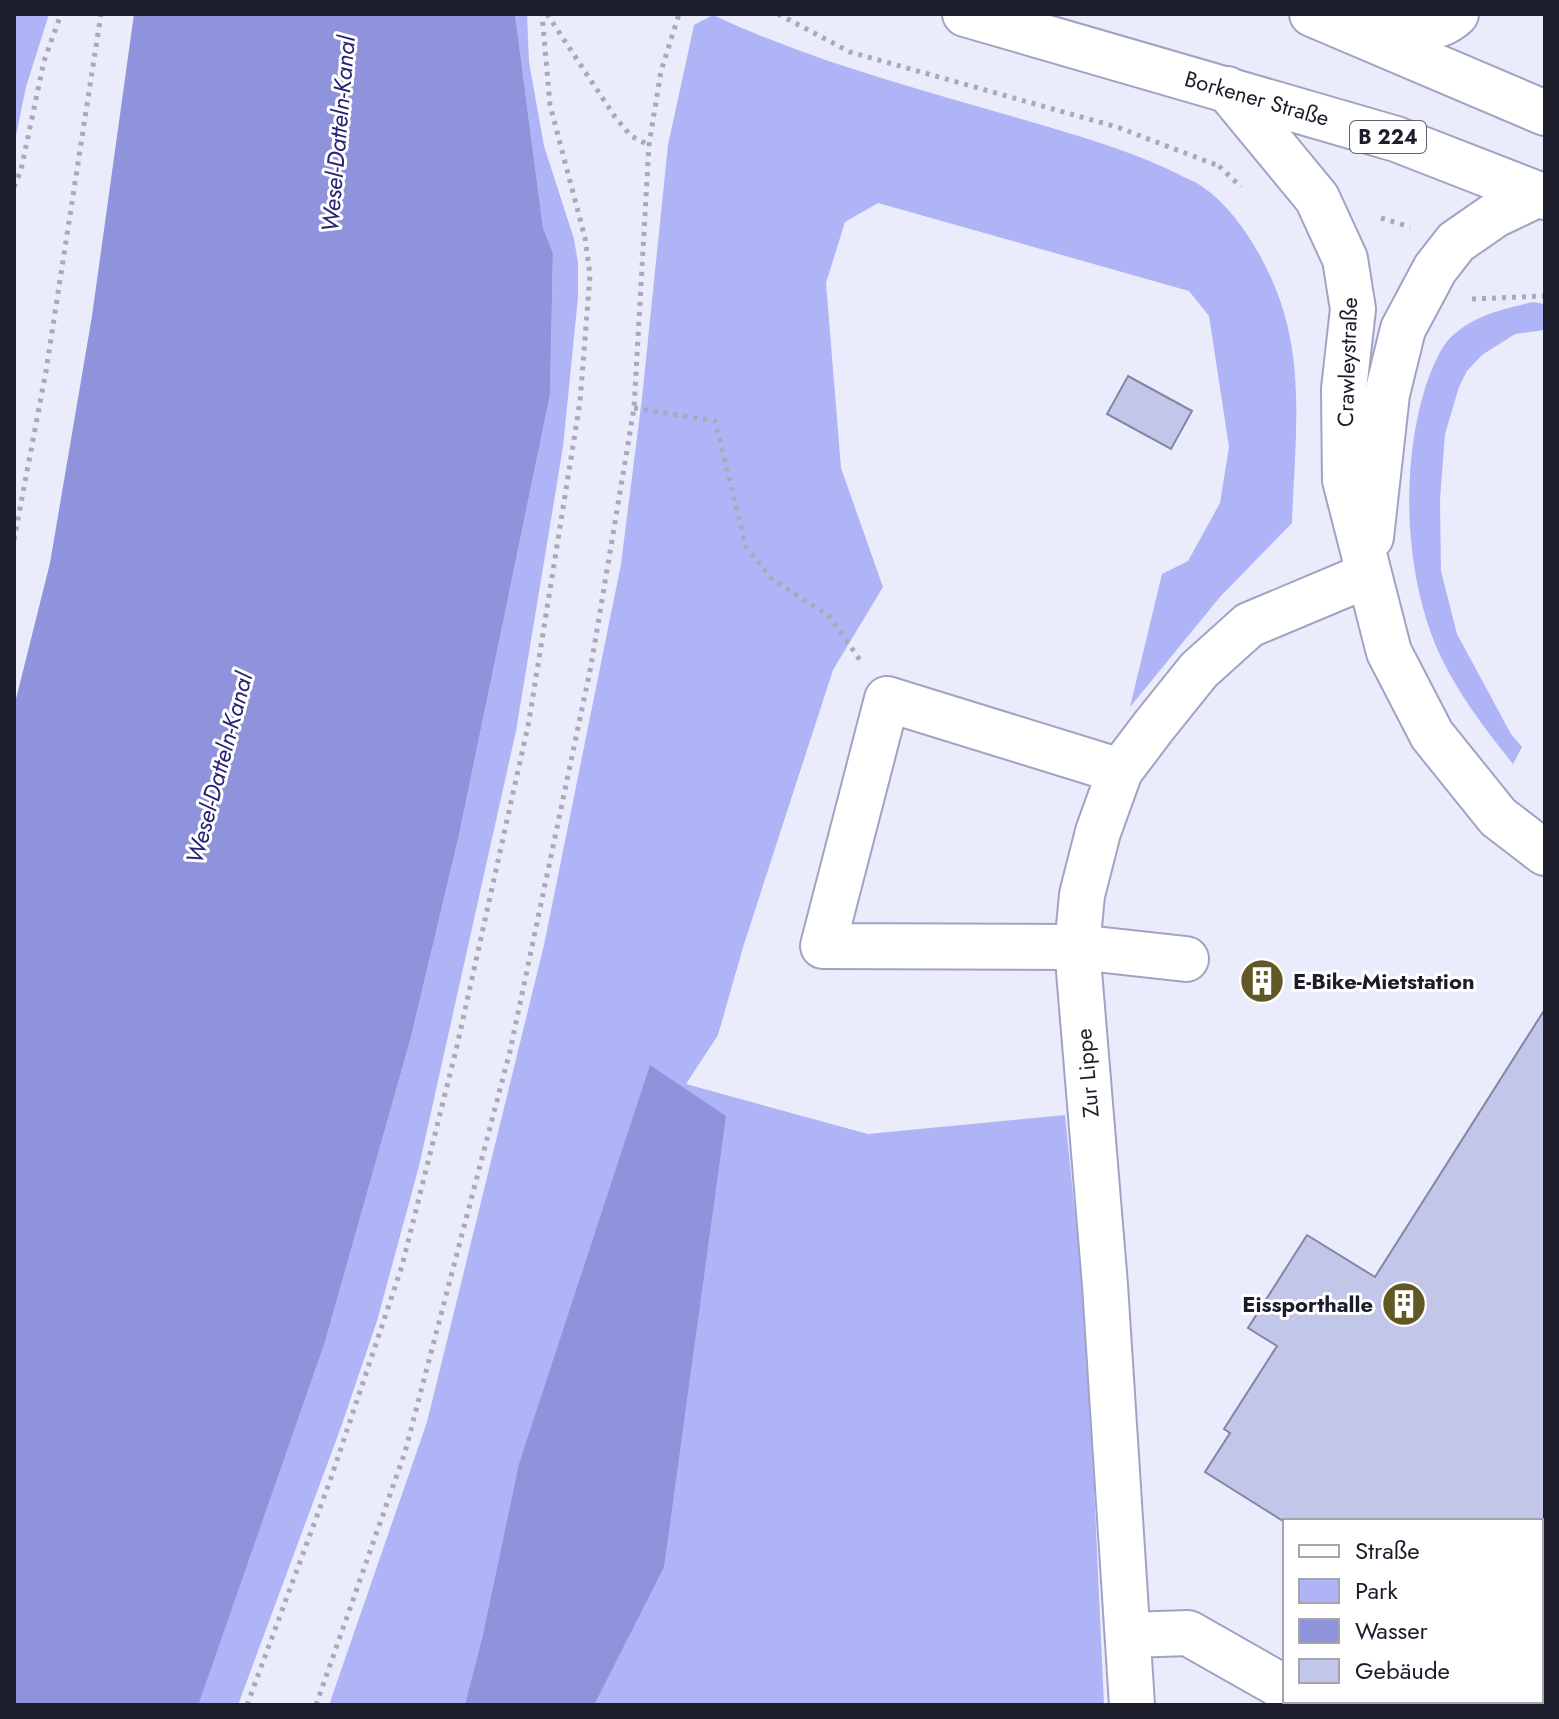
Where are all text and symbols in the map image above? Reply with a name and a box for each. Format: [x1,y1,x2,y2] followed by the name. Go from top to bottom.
[312,33,364,234] water label: Wesel-Datteln-Kanal
[1181,62,1333,134] street label: Borkener Straße
[1350,121,1426,153] road number: B 224
[1329,297,1365,427] street label: Crawleystraße
[177,667,262,868] water label: Wesel-Datteln-Kanal
[1238,957,1286,1005] building icon: E-Bike-Mietstation
[1293,965,1475,997] place label: E-Bike-Mietstation
[1067,1027,1107,1119] street label: Zur Lippe
[1380,1280,1428,1328] building icon: Eissporthalle
[1242,1288,1373,1320] place label: Eissporthalle
[1283,1519,1543,1703] legend
[1355,1533,1420,1568] text: Straße
[1355,1573,1398,1608] text: Park
[1355,1613,1429,1648] text: Wasser
[1355,1653,1450,1688] text: Gebäude

